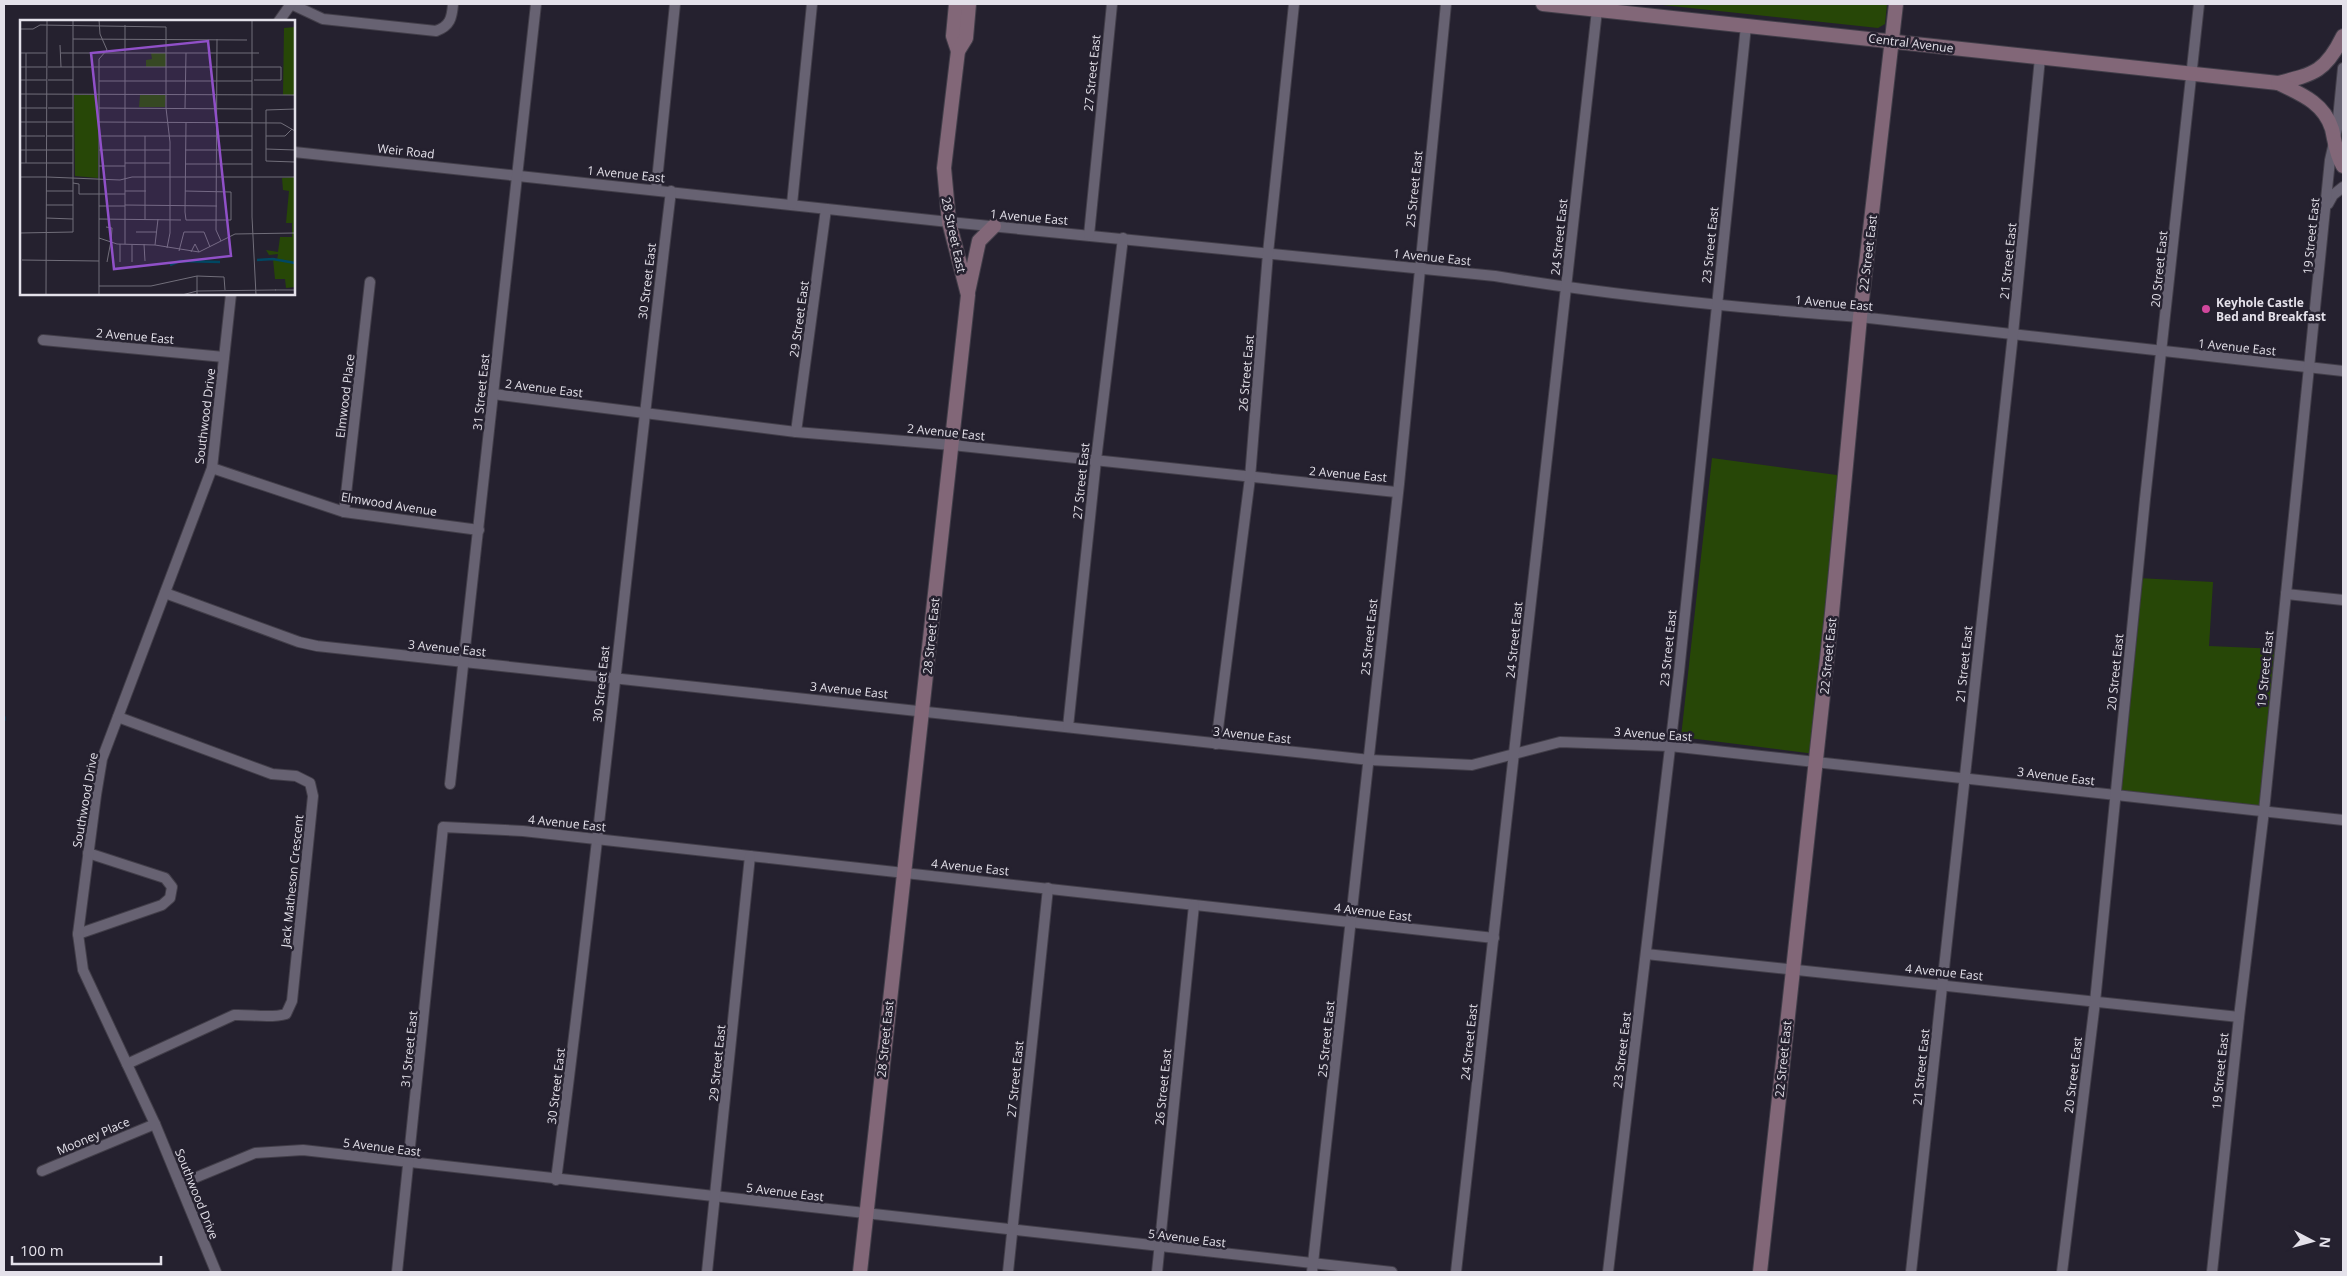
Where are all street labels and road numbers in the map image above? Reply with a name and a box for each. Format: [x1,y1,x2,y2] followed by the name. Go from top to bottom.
[1868,29,1955,57] street label: Central Avenue
[1080,34,1104,112] street label: 27 Street East
[377,140,435,162] street label: Weir Road
[1402,150,1426,228] street label: 25 Street East
[586,161,666,187] street label: 1 Avenue East
[938,196,970,274] street label: 28 Street East
[2299,197,2323,275] street label: 19 Street East
[1547,198,1571,276] street label: 24 Street East
[989,205,1069,229] street label: 1 Avenue East
[1698,206,1722,284] street label: 23 Street East
[1855,214,1881,292] street label: 22 Street East
[1996,222,2020,300] street label: 21 Street East
[2147,230,2171,308] street label: 20 Street East
[634,242,660,320] street label: 30 Street East
[1392,244,1472,270] street label: 1 Avenue East
[785,280,813,358] street label: 29 Street East
[1794,291,1874,315] street label: 1 Avenue East
[95,324,175,348] street label: 2 Avenue East
[1234,334,1258,412] street label: 26 Street East
[2197,334,2277,360] street label: 1 Avenue East
[331,353,359,439] street label: Elmwood Place
[469,353,493,431] street label: 31 Street East
[191,367,219,465] street label: Southwood Drive
[504,375,584,401] street label: 2 Avenue East
[906,419,986,445] street label: 2 Avenue East
[1069,442,1093,520] street label: 27 Street East
[1308,462,1388,486] street label: 2 Avenue East
[340,488,438,520] street label: Elmwood Avenue
[919,597,943,675] street label: 28 Street East
[1357,598,1381,676] street label: 25 Street East
[1502,601,1526,679] street label: 24 Street East
[1656,609,1680,687] street label: 23 Street East
[1816,617,1840,695] street label: 22 Street East
[1952,625,1976,703] street label: 21 Street East
[2253,630,2277,708] street label: 19 Street East
[2103,633,2127,711] street label: 20 Street East
[407,635,487,661] street label: 3 Avenue East
[589,645,613,723] street label: 30 Street East
[809,677,889,703] street label: 3 Avenue East
[1212,722,1292,748] street label: 3 Avenue East
[1613,723,1693,745] street label: 3 Avenue East
[68,751,102,849] street label: Southwood Drive
[2016,763,2096,789] street label: 3 Avenue East
[527,810,607,836] street label: 4 Avenue East
[276,814,307,949] street label: Jack Matheson Crescent
[930,854,1010,880] street label: 4 Avenue East
[1333,899,1413,925] street label: 4 Avenue East
[1904,959,1984,985] street label: 4 Avenue East
[873,1000,897,1078] street label: 28 Street East
[1314,1000,1338,1078] street label: 25 Street East
[1457,1003,1481,1081] street label: 24 Street East
[397,1010,421,1088] street label: 31 Street East
[1609,1011,1635,1089] street label: 23 Street East
[1771,1020,1795,1098] street label: 22 Street East
[705,1024,729,1102] street label: 29 Street East
[1909,1028,1933,1106] street label: 21 Street East
[2208,1032,2232,1110] street label: 19 Street East
[2060,1036,2086,1114] street label: 20 Street East
[1003,1040,1027,1118] street label: 27 Street East
[543,1047,569,1125] street label: 30 Street East
[1151,1048,1175,1126] street label: 26 Street East
[54,1113,132,1159] street label: Mooney Place
[342,1134,422,1160] street label: 5 Avenue East
[171,1146,223,1242] street label: Southwood Drive
[745,1179,825,1205] street label: 5 Avenue East
[1147,1225,1227,1251] street label: 5 Avenue East

